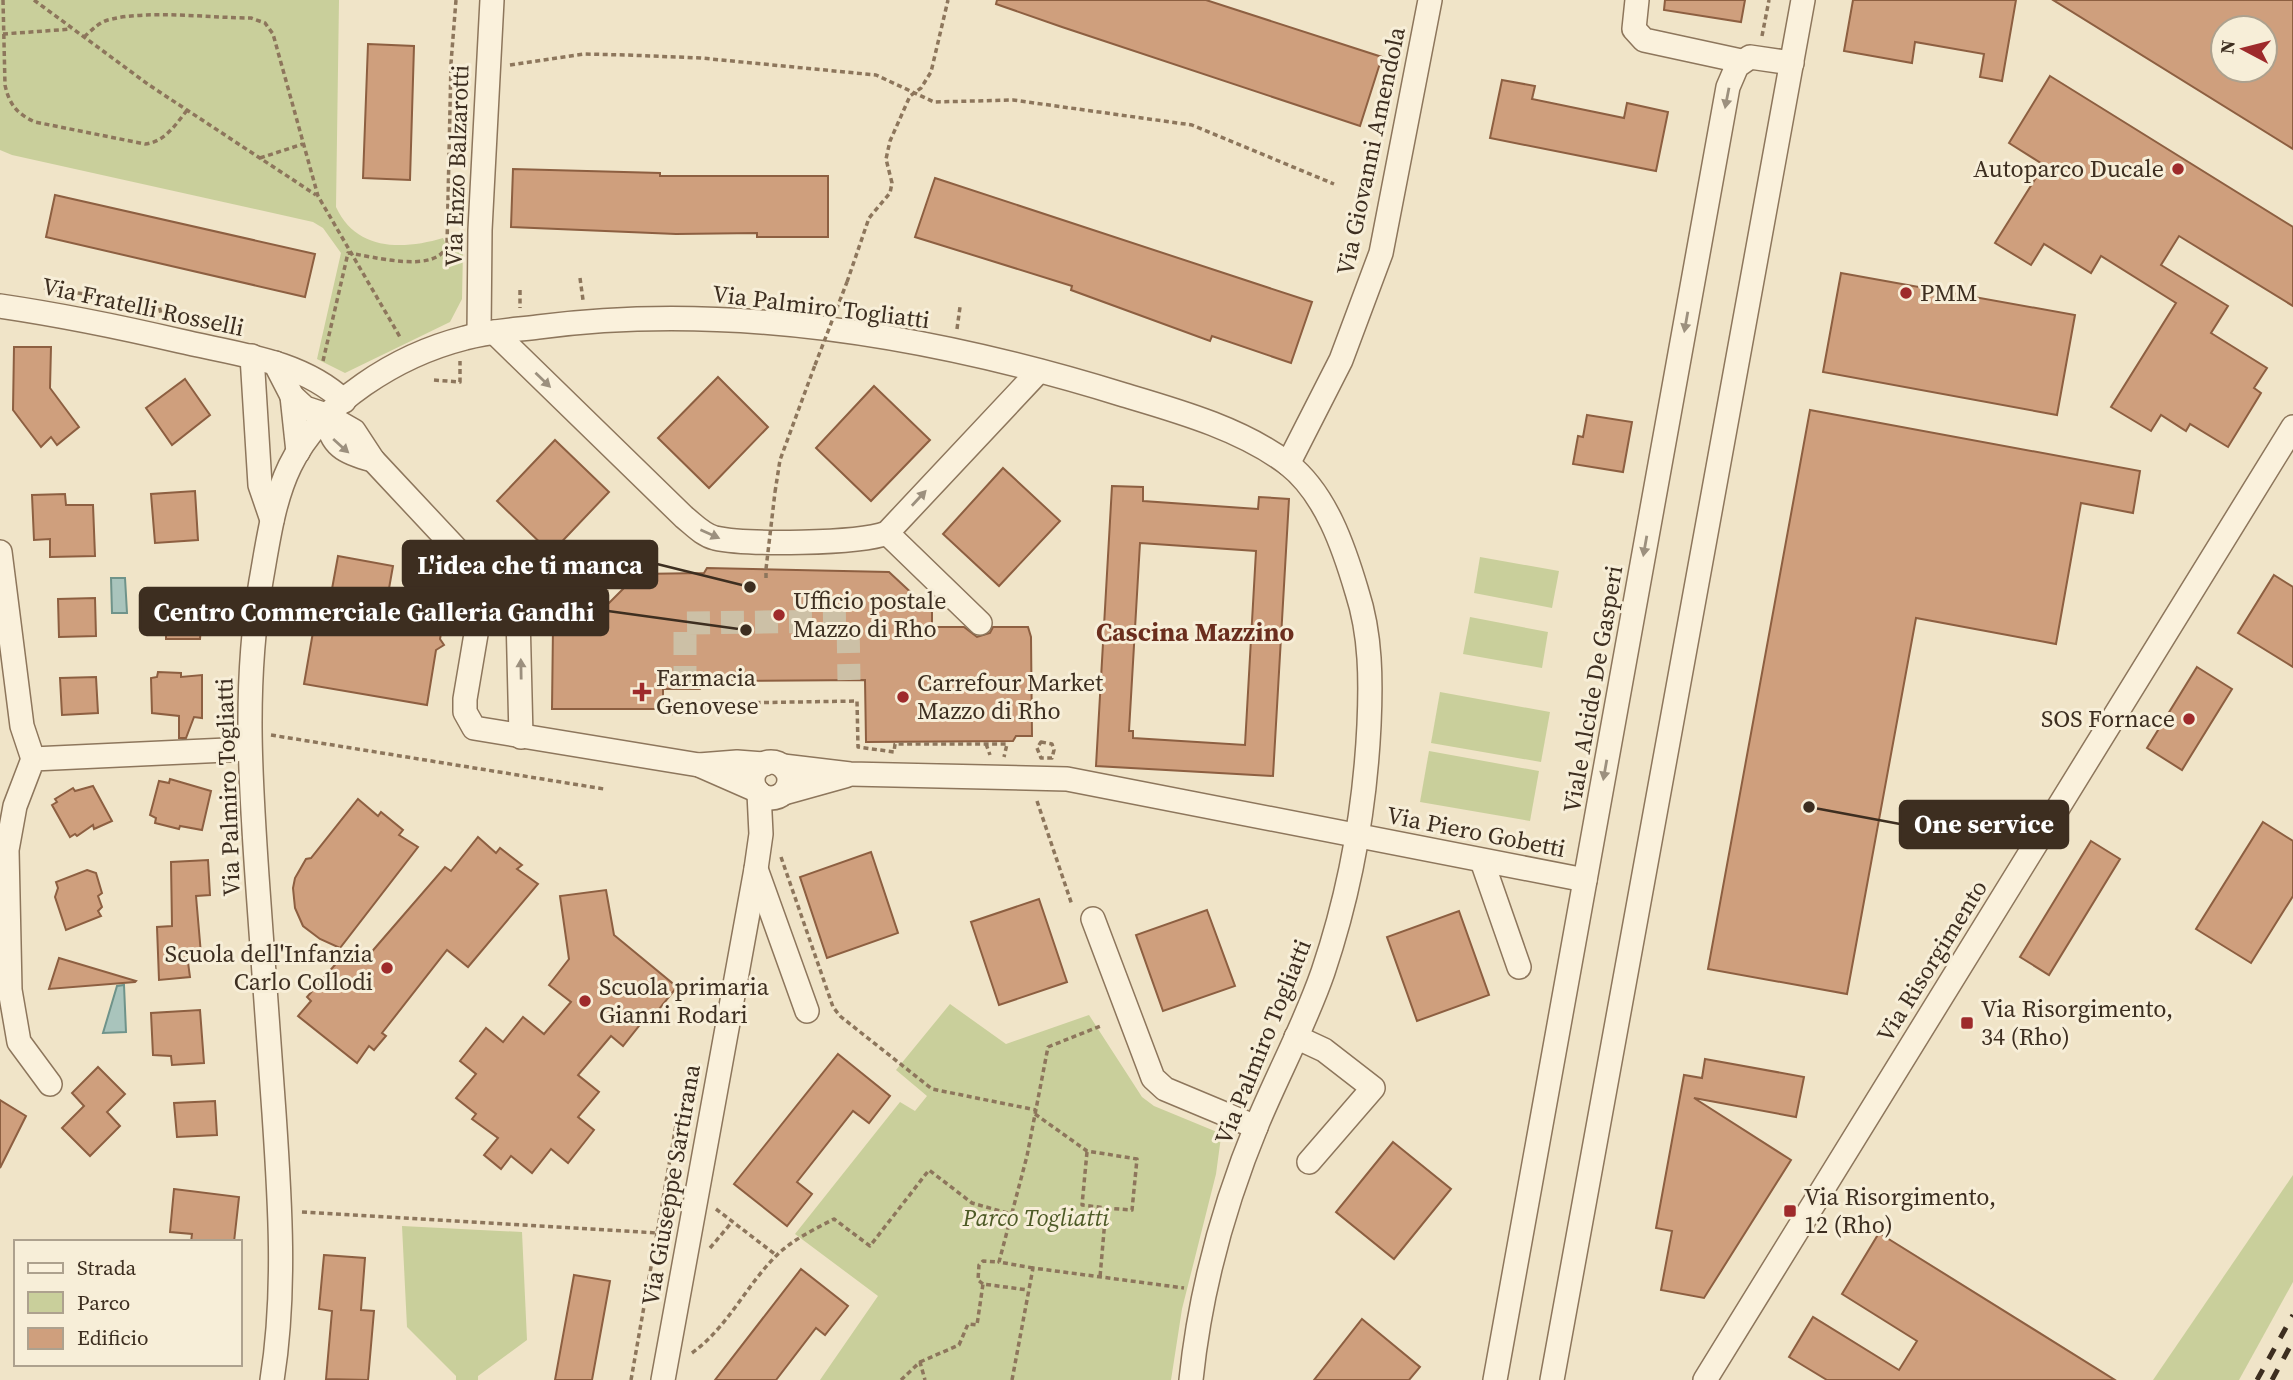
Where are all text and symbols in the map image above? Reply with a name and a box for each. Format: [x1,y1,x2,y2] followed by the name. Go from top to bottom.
[2209,14,2279,84] north arrow
[1328,23,1413,278] street label: Via Giovanni Amendola
[2213,38,2241,55] text: N
[436,64,477,268] street label: Via Enzo Balzarotti
[1721,87,1732,109] one-way arrow
[1973,152,2164,185] place label: Autoparco Ducale
[2170,161,2186,177] marker: Autoparco Ducale
[39,269,247,344] street label: Via Fratelli Rosselli
[1920,276,1977,309] place label: PMM
[711,277,932,336] street label: Via Palmiro Togliatti
[1898,285,1914,301] marker: PMM
[1680,311,1691,333] one-way arrow
[534,372,551,388] one-way arrow
[332,438,350,454] one-way arrow
[911,490,927,507] one-way arrow
[699,528,720,540] one-way arrow
[1640,535,1651,557] one-way arrow
[403,541,657,588] callout: L'idea che ti manca
[417,547,643,583] text: L'idea che ti manca
[1555,563,1630,815] street label: Viale Alcide De Gasperi
[793,584,946,645] place label: Ufficio postale Mazzo di Rho
[140,588,608,635] callout: Centro Commerciale Galleria Gandhi
[154,594,594,630] text: Centro Commerciale Galleria Gandhi
[771,607,787,623] marker: Ufficio postale Mazzo di Rho
[1096,614,1294,650] district label: Cascina Mazzino
[515,658,526,680] one-way arrow
[656,661,759,722] place label: Farmacia Genovese
[917,666,1103,727] place label: Carrefour Market Mazzo di Rho
[207,677,248,897] street label: Via Palmiro Togliatti
[634,684,650,700] marker: Farmacia Genovese
[895,689,911,705] marker: Carrefour Market Mazzo di Rho
[2041,702,2175,735] place label: SOS Fornace
[2181,711,2197,727] marker: SOS Fornace
[1599,759,1610,781] one-way arrow
[1384,798,1568,865] street label: Via Piero Gobetti
[1900,801,2068,848] callout: One service
[1914,806,2054,842] text: One service
[1868,873,1995,1048] street label: Via Risorgimento
[1206,934,1319,1149] street label: Via Palmiro Togliatti
[165,937,374,998] place label: Scuola dell'Infanzia Carlo Collodi
[379,960,395,976] marker: Scuola dell'Infanzia Carlo Collodi
[599,970,770,1031] place label: Scuola primaria Gianni Rodari
[1981,992,2173,1053] place label: Via Risorgimento, 34 (Rho)
[577,993,593,1009] marker: Scuola primaria Gianni Rodari
[1959,1015,1975,1031] marker: Via Risorgimento, 34 (Rho)
[633,1061,708,1308] street label: Via Giuseppe Sartirana
[1804,1180,1996,1241] place label: Via Risorgimento, 12 (Rho)
[962,1201,1110,1234] park label: Parco Togliatti
[1782,1203,1798,1219] marker: Via Risorgimento, 12 (Rho)
[14,1240,242,1366] legend
[77,1253,136,1282] text: Strada
[77,1288,130,1317] text: Parco
[77,1323,149,1352] text: Edificio

